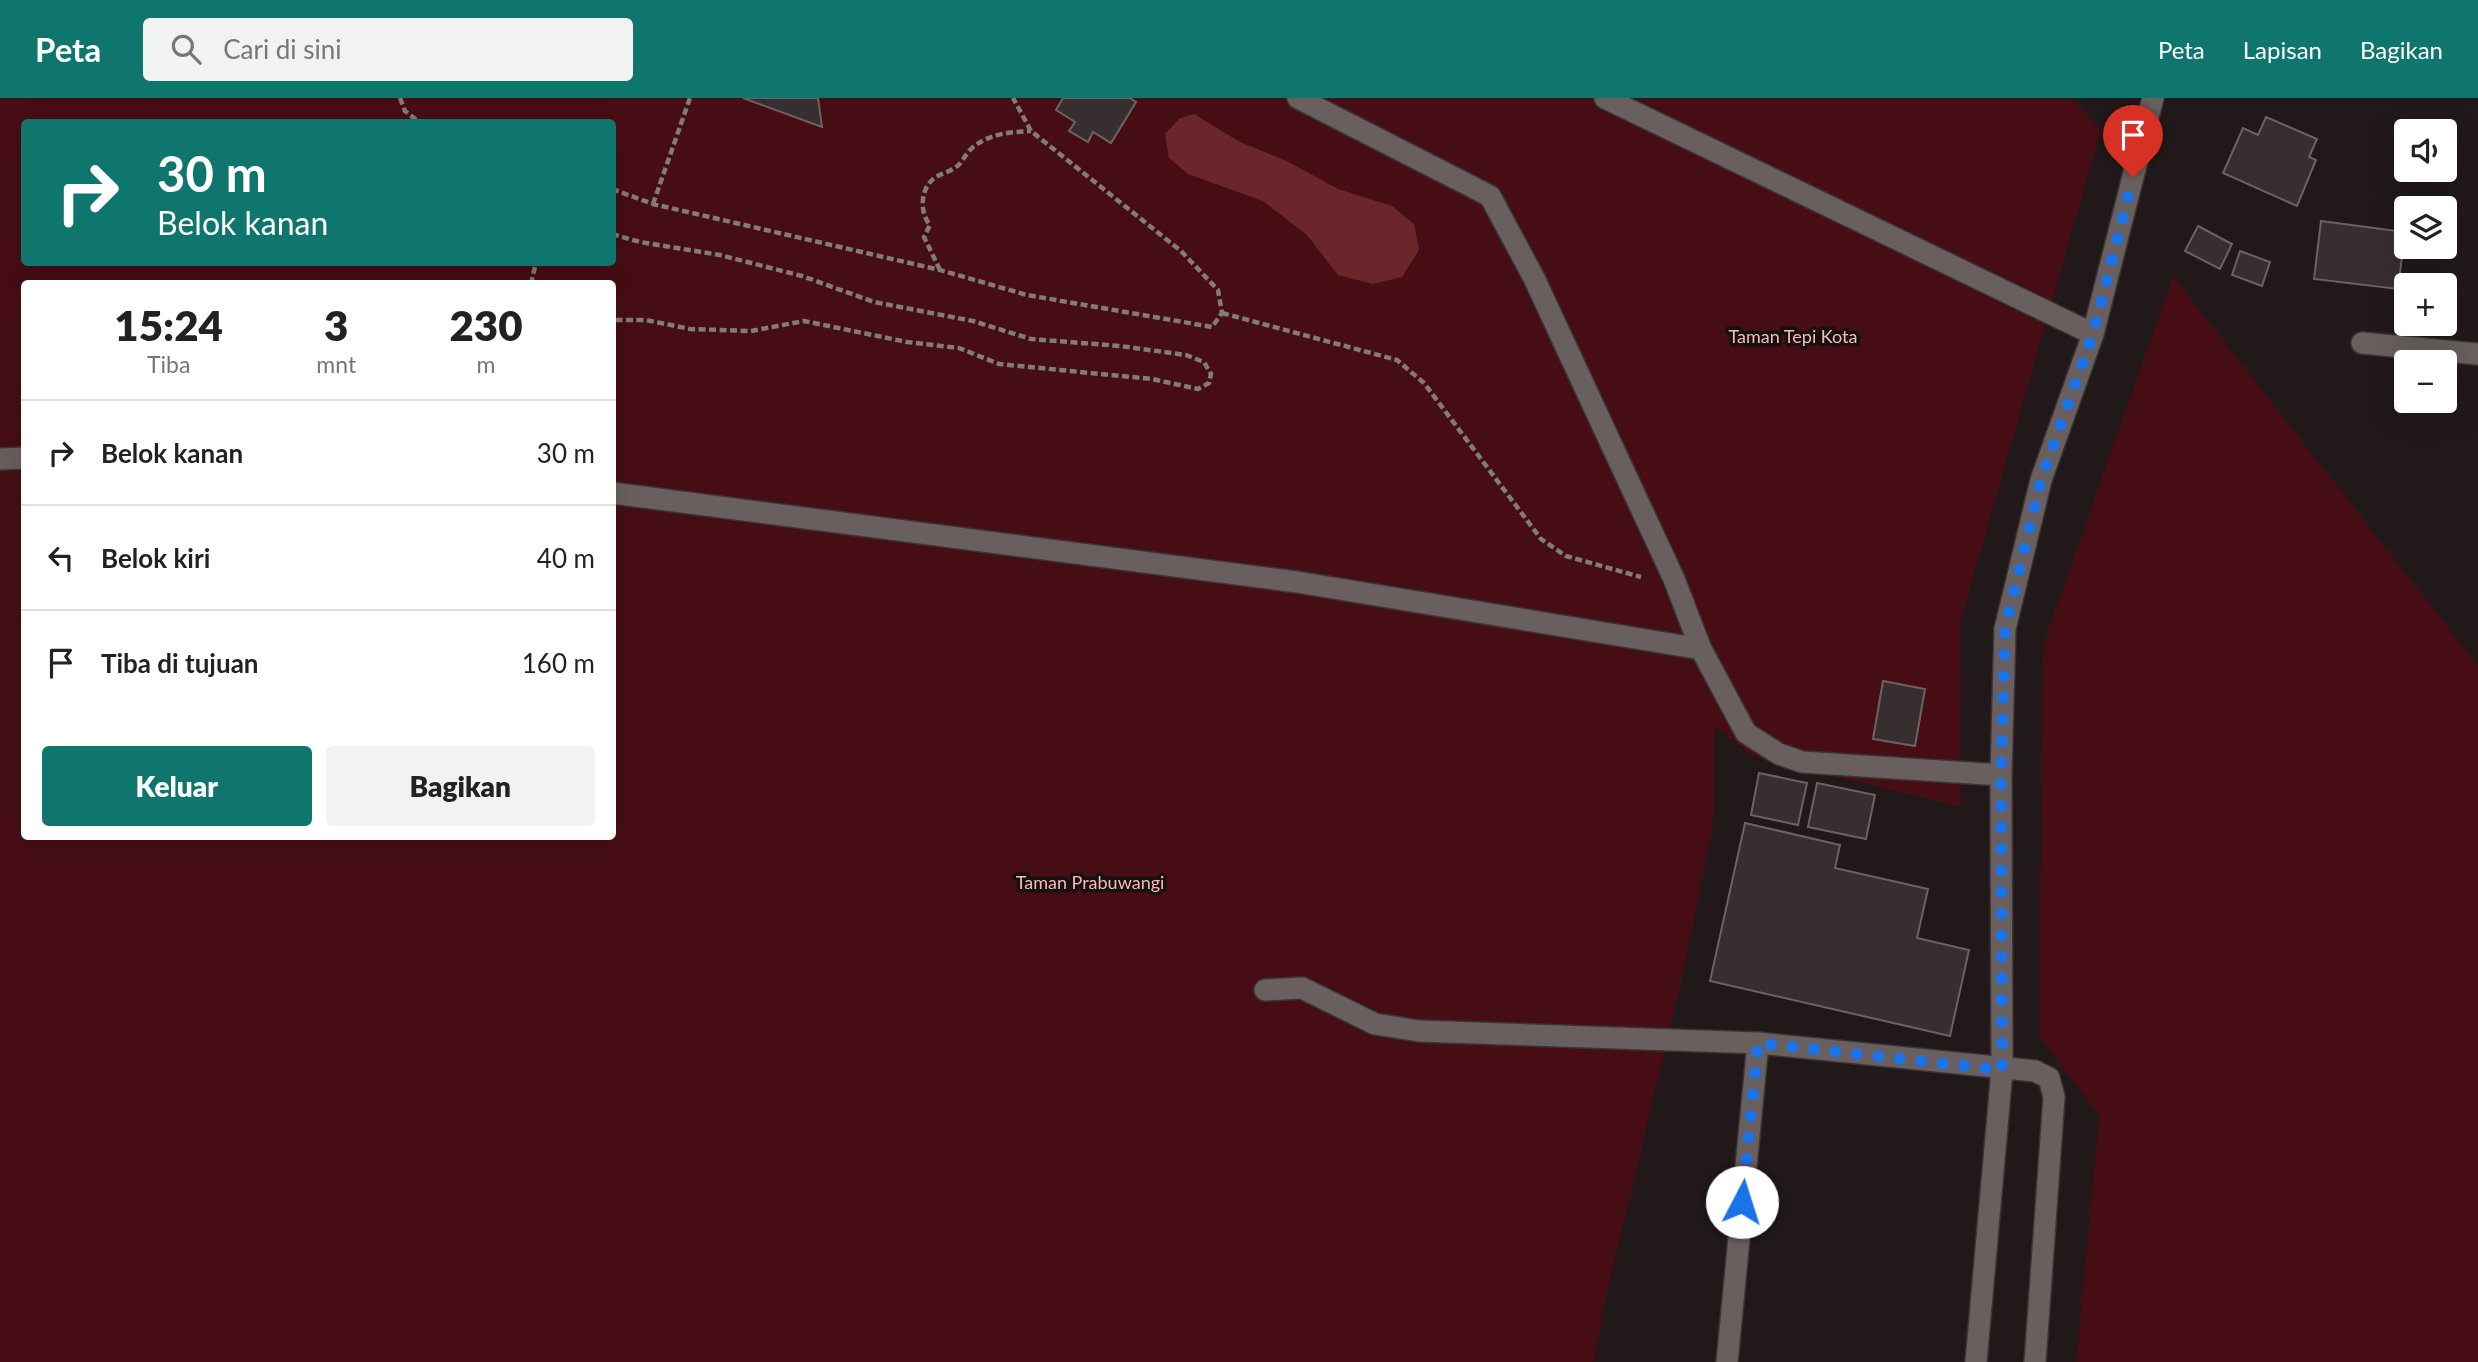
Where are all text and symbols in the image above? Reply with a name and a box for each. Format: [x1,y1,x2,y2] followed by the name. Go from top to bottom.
[143,18,633,81] search box
[35,29,101,69] text: Peta
[167,30,205,68] icon: search
[223,33,342,65] text: Cari di sini
[2158,35,2205,64] text: Peta
[2243,35,2322,64] text: Lapisan
[2360,35,2443,64] text: Bagikan
[2103,105,2163,177] pin
[2114,116,2152,154] icon: arrive
[2394,119,2457,413] map controls
[2394,119,2457,182] button: sound
[157,144,267,202] text: 30 m
[42,147,133,238] icon: right
[2394,196,2457,259] button: layers
[157,203,328,242] text: Belok kanan
[2394,273,2457,336] button: +
[114,300,223,350] text: 15:24
[324,300,348,350] text: 3
[450,300,523,350] text: 230
[1728,325,1858,347] park label: Taman Tepi Kota
[147,350,190,378] text: Tiba
[316,350,356,378] text: mnt
[477,350,496,378] text: m
[2394,350,2457,413] button: −
[42,434,80,472] icon: right
[101,437,243,469] text: Belok kanan
[537,437,595,469] text: 30 m
[42,539,80,577] icon: left
[101,542,210,574] text: Belok kiri
[537,542,595,574] text: 40 m
[42,644,80,682] icon: arrive
[101,647,259,679] text: Tiba di tujuan
[522,647,595,679] text: 160 m
[42,746,312,826] button: Keluar
[326,746,595,826] button: Bagikan
[1016,871,1164,893] park label: Taman Prabuwangi
[1705,1165,1779,1239] position arrow

